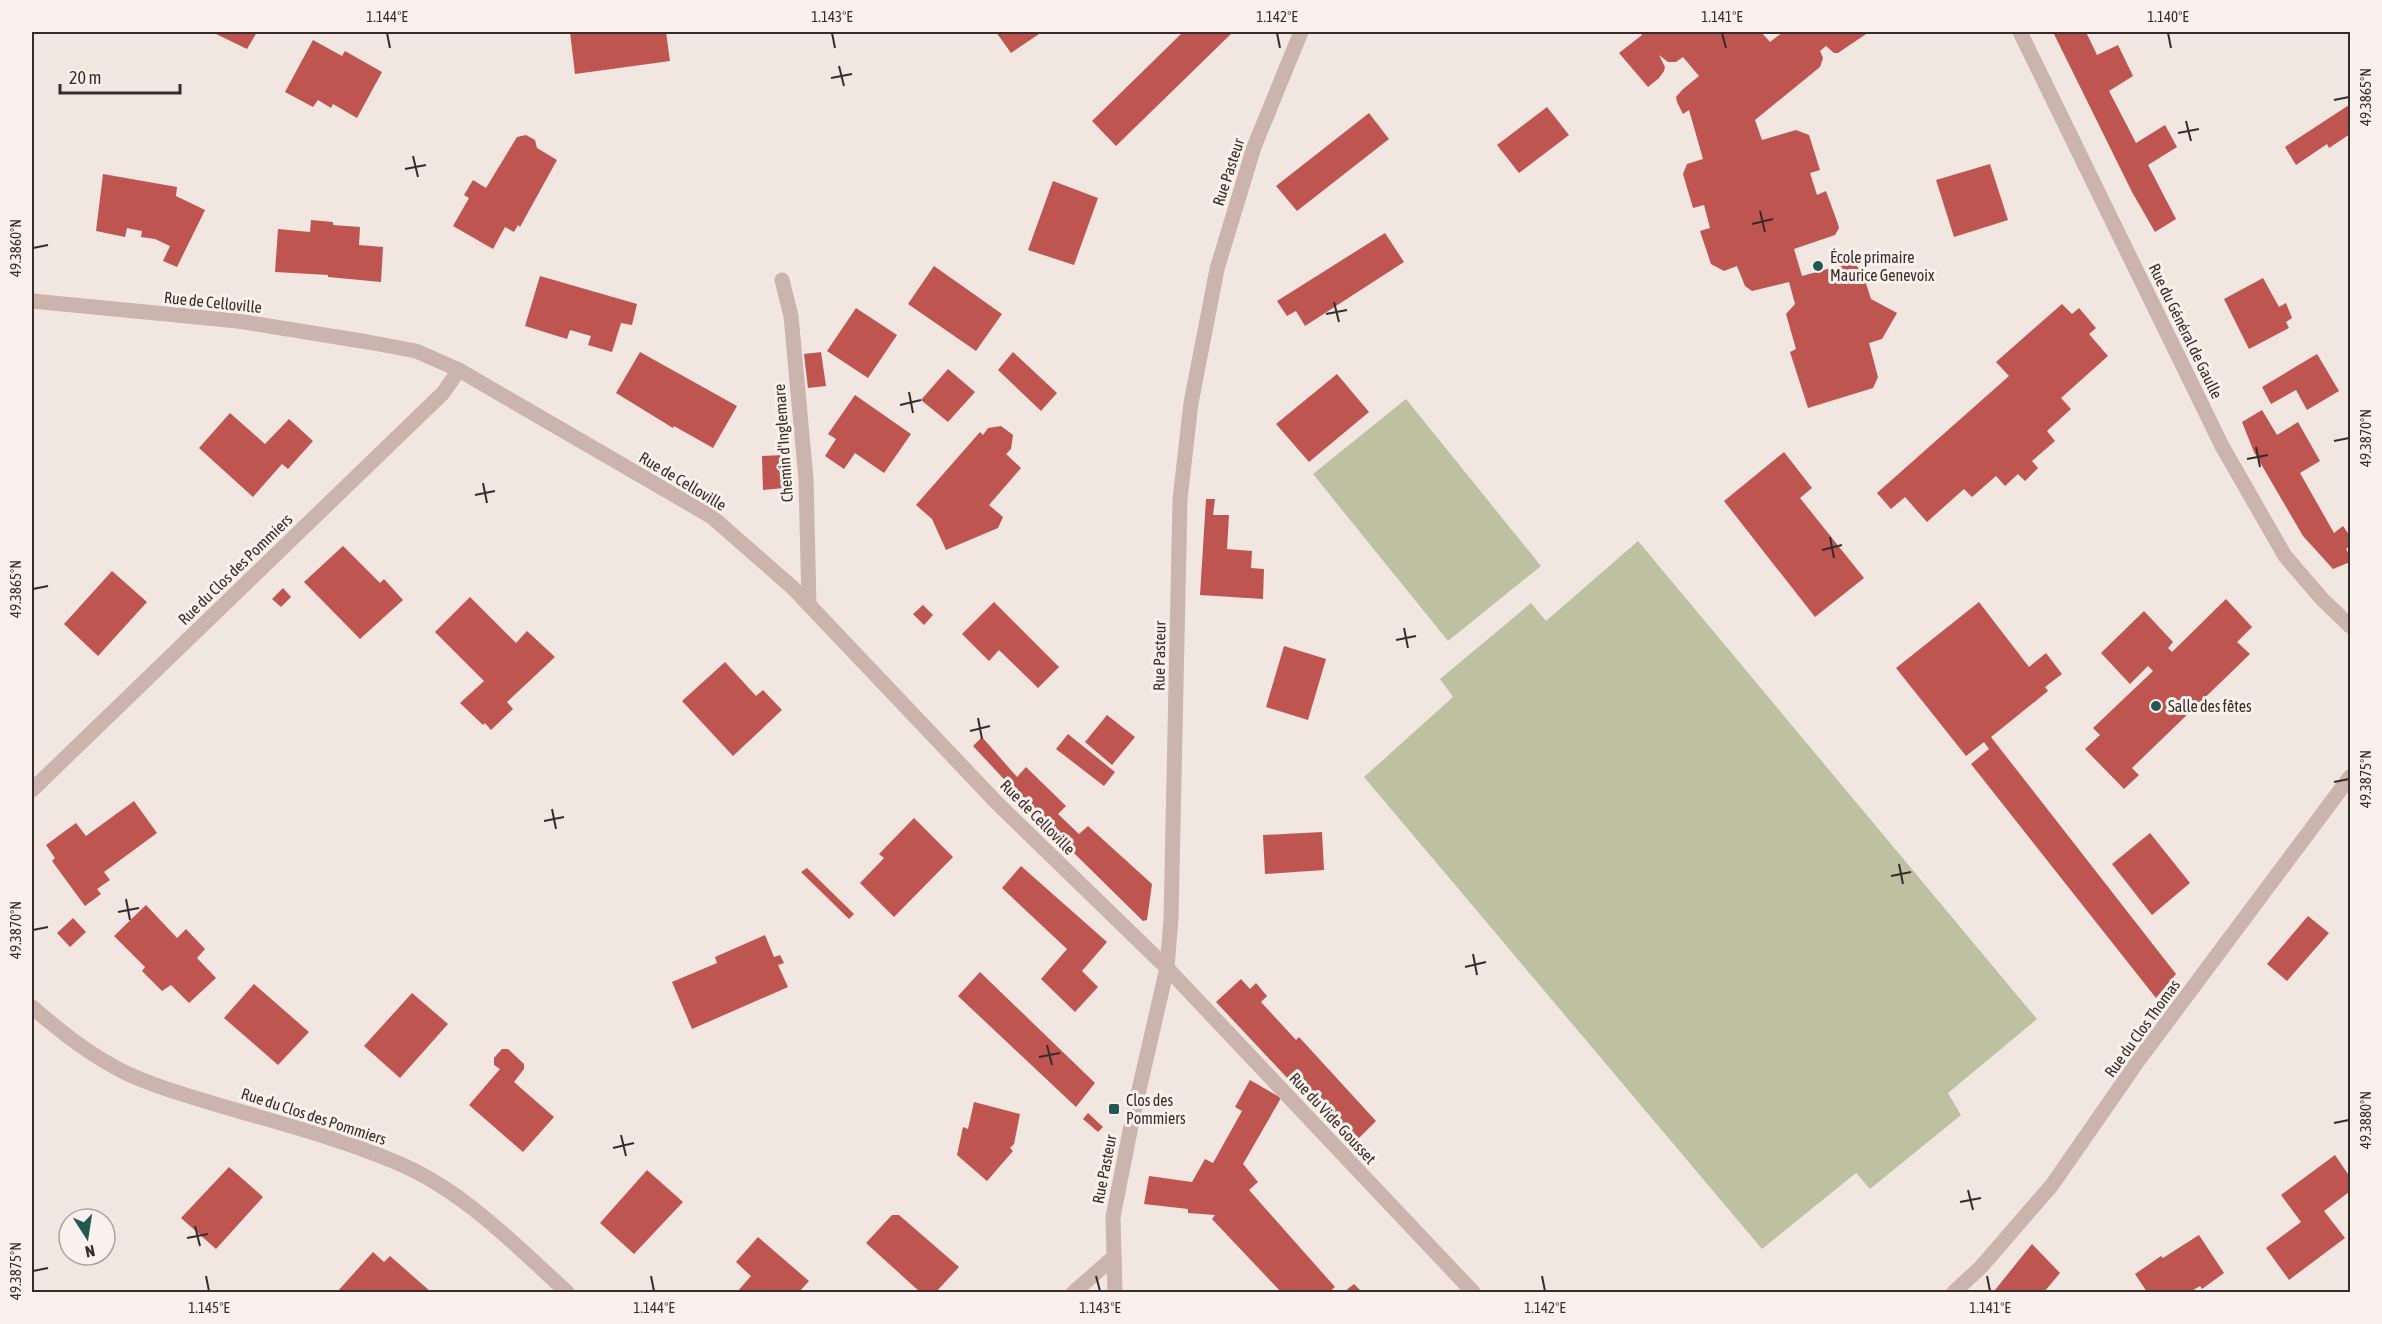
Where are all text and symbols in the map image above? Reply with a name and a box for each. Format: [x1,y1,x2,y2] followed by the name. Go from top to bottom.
[366,8,408,25] text: 1.144°E
[811,8,853,25] text: 1.143°E
[1256,8,1298,25] text: 1.142°E
[1701,8,1743,25] text: 1.141°E
[2147,8,2189,25] text: 1.140°E
[60,57,180,95] scale bar
[69,67,101,88] text: 20 m
[2357,68,2374,126] text: 49.3865°N
[1209,136,1247,208] street label: Rue Pasteur
[7,219,24,277] text: 49.3860°N
[1830,248,1935,284] place label: École primaire Maurice Genevoix
[1811,259,1825,273] marker: École primaire Maurice Genevoix
[2145,261,2227,401] street label: Rue du Général de Gaulle
[163,288,263,316] street label: Rue de Celloville
[770,383,797,503] street label: Chemin d'Inglemare
[2357,409,2374,467] text: 49.3870°N
[636,448,730,514] street label: Rue de Celloville
[174,510,296,628] street label: Rue du Clos des Pommiers
[7,560,24,618] text: 49.3865°N
[1149,621,1169,691] street label: Rue Pasteur
[2168,697,2252,715] place label: Salle des fêtes
[2149,699,2163,713] marker: Salle des fêtes
[2357,750,2374,808] text: 49.3875°N
[997,776,1079,858] street label: Rue de Celloville
[7,901,24,959] text: 49.3870°N
[2101,976,2184,1080] street label: Rue du Clos Thomas
[1286,1069,1380,1168] street label: Rue du Vide Gousset
[239,1084,389,1148] street label: Rue du Clos des Pommiers
[1126,1091,1186,1127] place label: Clos des Pommiers
[2357,1091,2374,1149] text: 49.3880°N
[1107,1102,1121,1116] marker: Clos des Pommiers
[1088,1133,1120,1205] street label: Rue Pasteur
[57,1207,117,1267] north arrow
[7,1242,24,1300] text: 49.3875°N
[84,1242,97,1261] text: N
[188,1299,230,1316] text: 1.145°E
[633,1299,675,1316] text: 1.144°E
[1079,1299,1121,1316] text: 1.143°E
[1524,1299,1566,1316] text: 1.142°E
[1969,1299,2011,1316] text: 1.141°E

